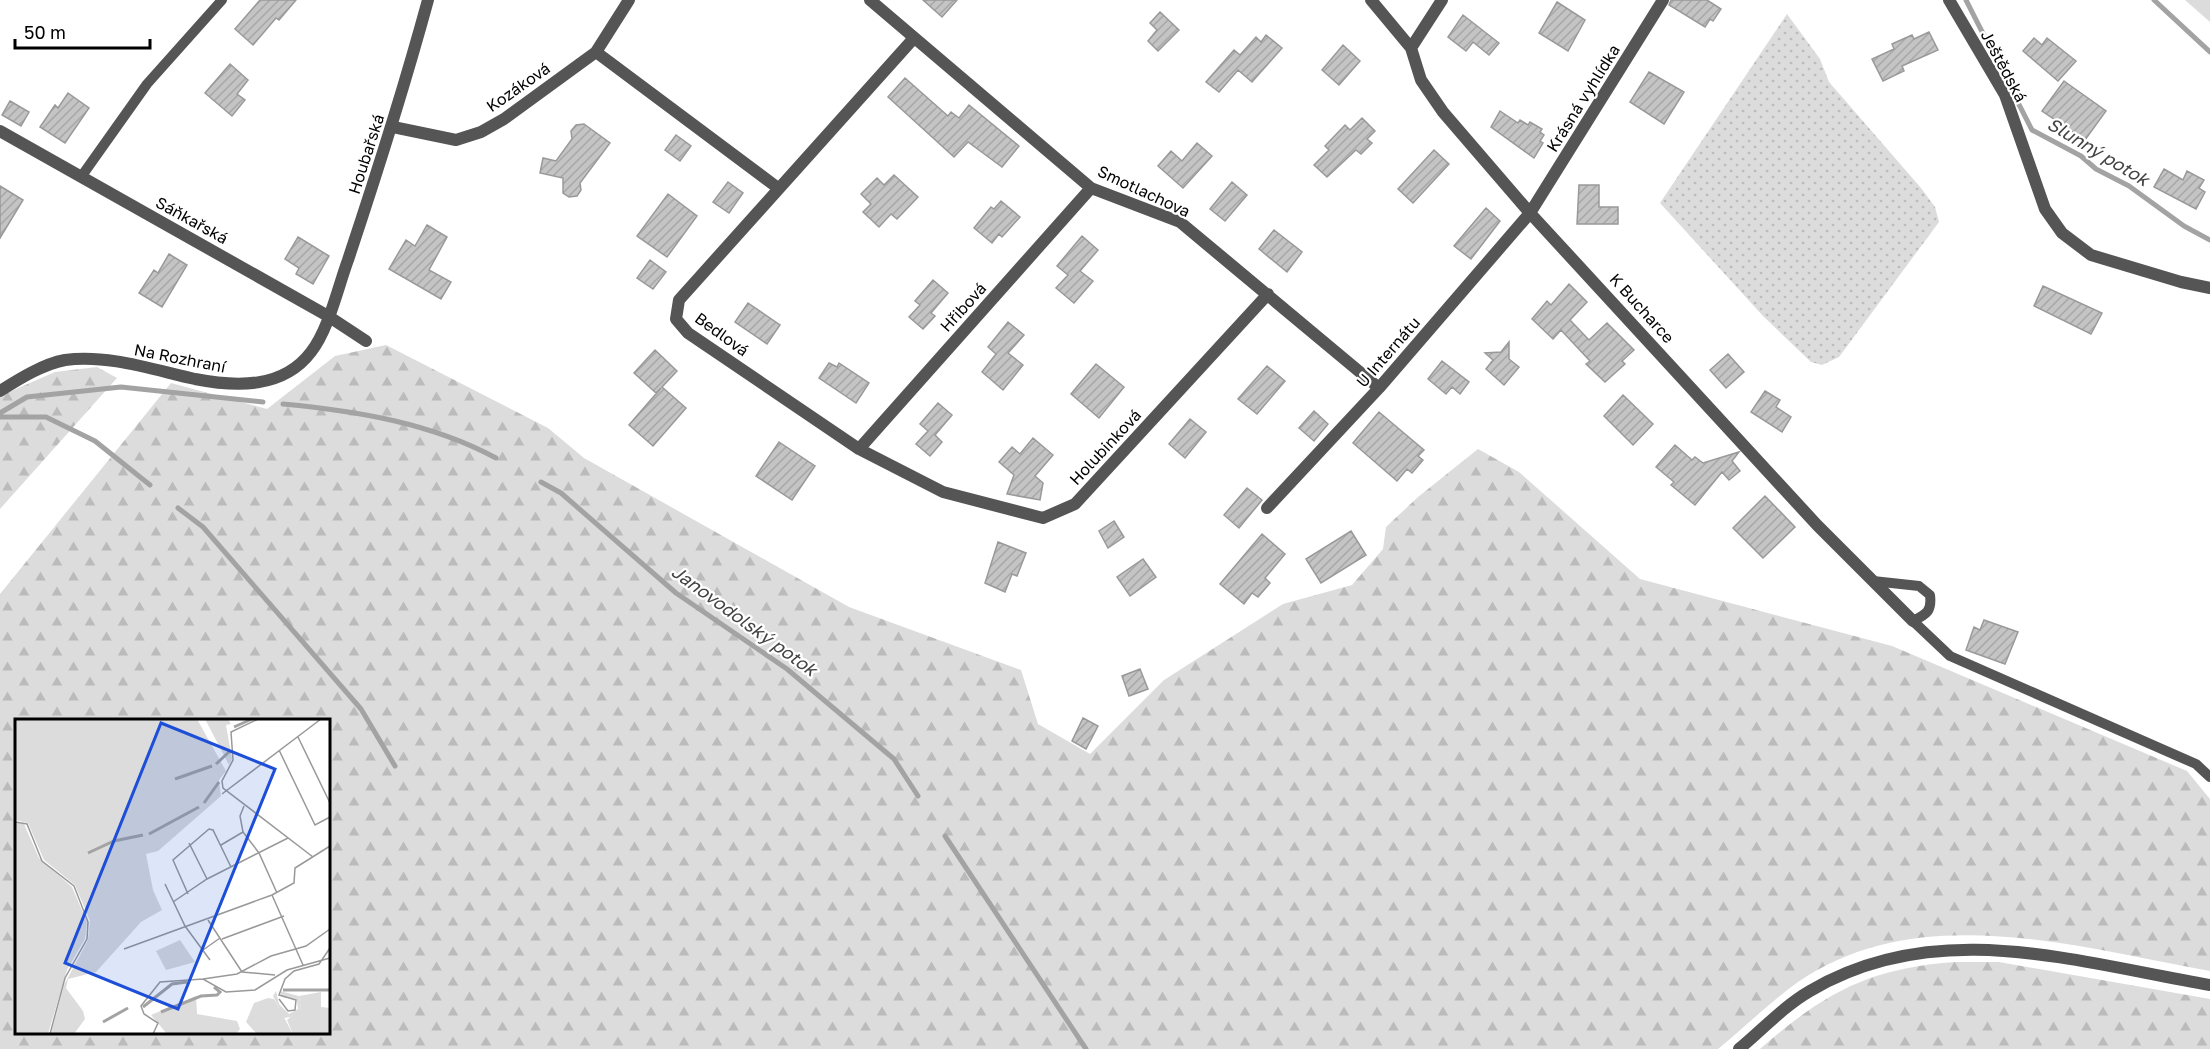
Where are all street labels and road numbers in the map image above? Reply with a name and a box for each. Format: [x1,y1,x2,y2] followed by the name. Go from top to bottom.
[1977,27,2031,105] street label: Ještědská
[1542,41,1624,155] street label: Krásná vyhlídka
[482,58,554,116] street label: Kozáková
[344,111,388,197] street label: Houbařská
[1094,161,1194,221] street label: Smotlachova
[152,192,232,248] street label: Sáňkařská
[1605,269,1679,347] street label: K Bucharce
[936,278,990,336] street label: Hřibová
[691,308,753,360] street label: Bedlová
[1352,313,1424,391] street label: U Internátu
[133,339,229,377] street label: Na Rozhraní
[1065,405,1145,489] street label: Holubinková

